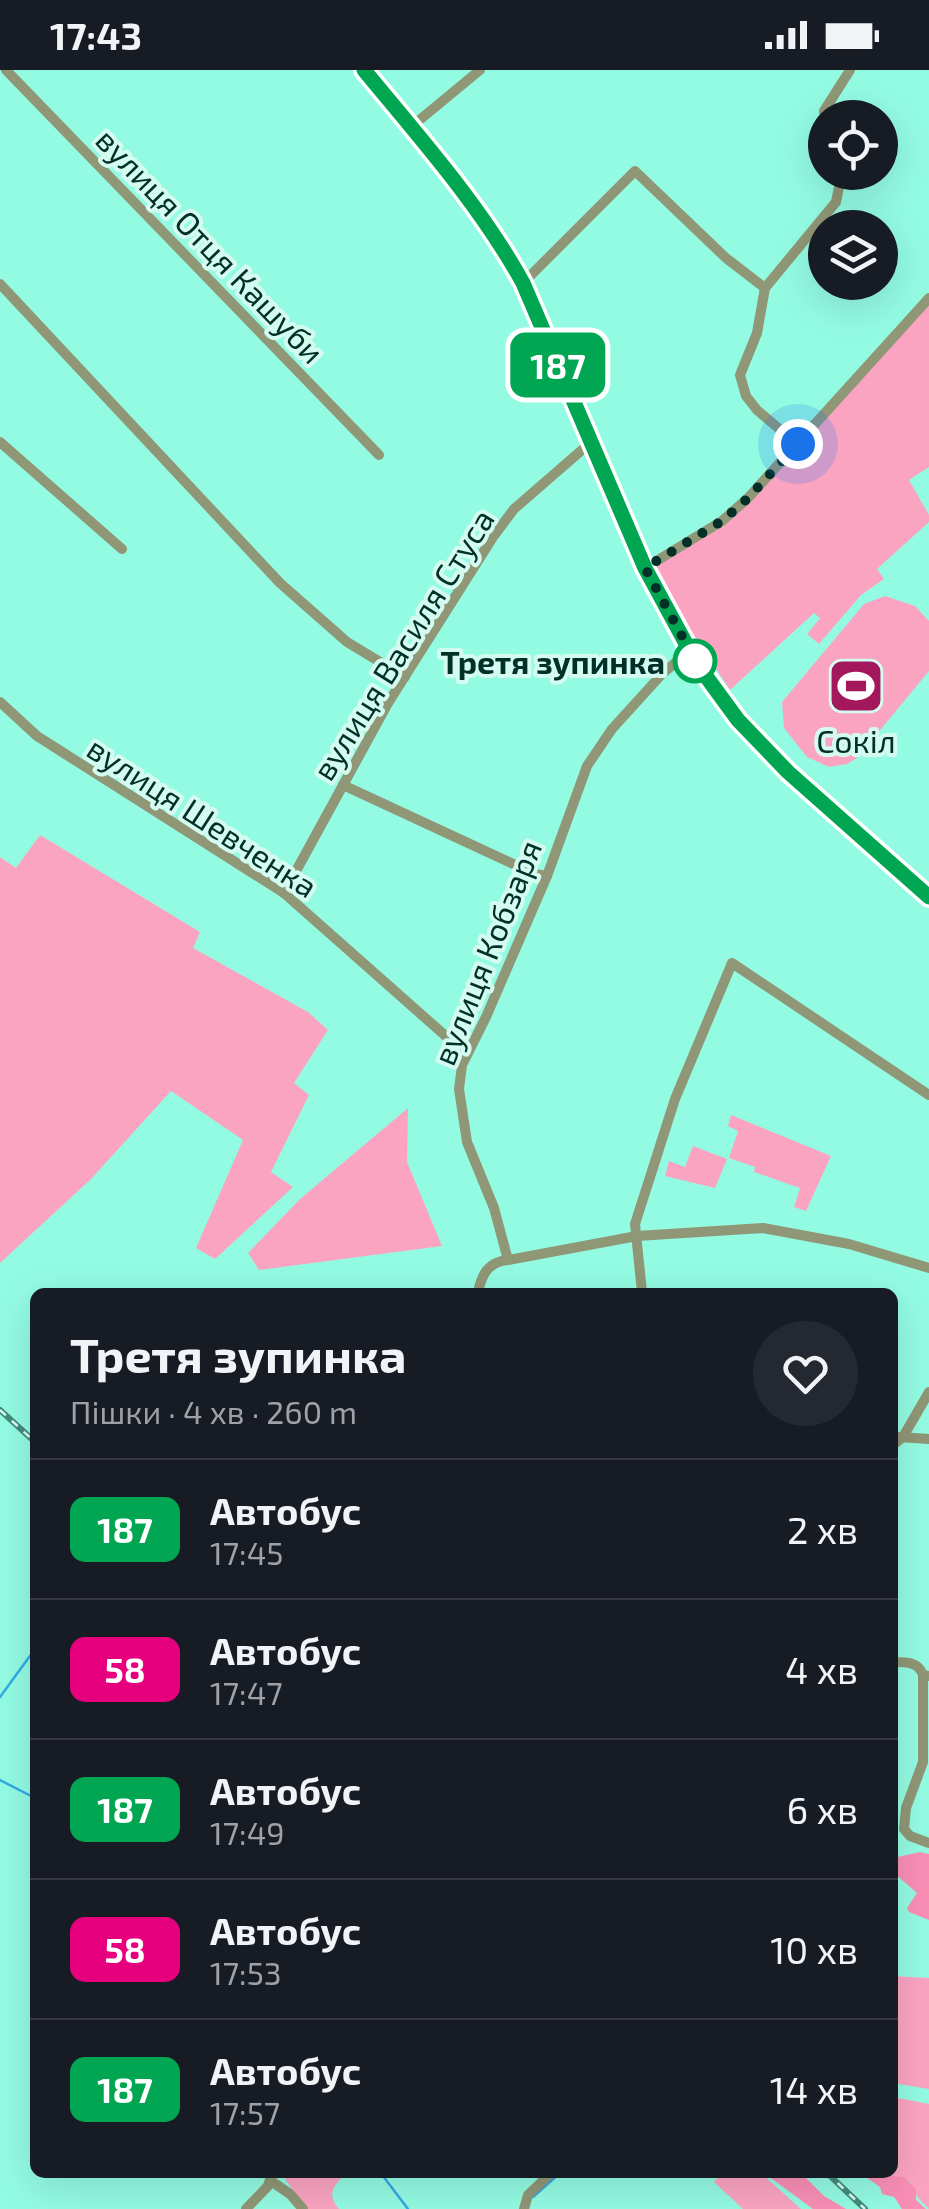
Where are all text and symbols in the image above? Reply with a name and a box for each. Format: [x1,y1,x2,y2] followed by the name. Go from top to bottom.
[50,12,142,58] text: 17:43
[808,100,898,300] map controls
[808,100,898,190] button: locate
[89,120,333,371] street label: вулиця Отця Кашуби
[808,210,898,300] button: layers
[500,332,616,398] line badge: 187
[530,344,586,386] text: 187
[773,419,823,469] your location
[303,501,502,787] street label: вулиця Василя Стуса
[674,640,716,682] marker: Третя зупинка
[441,642,665,681] place label: Третя зупинка
[826,656,886,716] sports icon: Сокіл
[816,721,896,759] place label: Сокіл
[80,728,325,905] street label: вулиця Шевченка
[424,834,549,1070] street label: вулиця Кобзаря
[753,1321,858,1426] button: heart
[70,1325,407,1383] text: Третя зупинка
[70,1392,357,1430] text: Пішки · 4 хв · 260 m
[210,1487,361,1533] text: Автобус
[787,1506,858,1552] text: 2 хв
[97,1508,153,1550] text: 187
[210,1533,284,1571] text: 17:45
[210,1627,361,1673] text: Автобус
[785,1646,858,1692] text: 4 хв
[104,1648,146,1690] text: 58
[210,1673,283,1711] text: 17:47
[210,1767,361,1813] text: Автобус
[787,1786,858,1832] text: 6 хв
[97,1788,153,1830] text: 187
[210,1813,285,1851] text: 17:49
[210,1907,361,1953] text: Автобус
[770,1926,858,1972] text: 10 хв
[104,1928,146,1970] text: 58
[210,1953,282,1991] text: 17:53
[210,2047,361,2093] text: Автобус
[770,2066,858,2112] text: 14 хв
[97,2068,153,2110] text: 187
[210,2093,280,2131] text: 17:57

